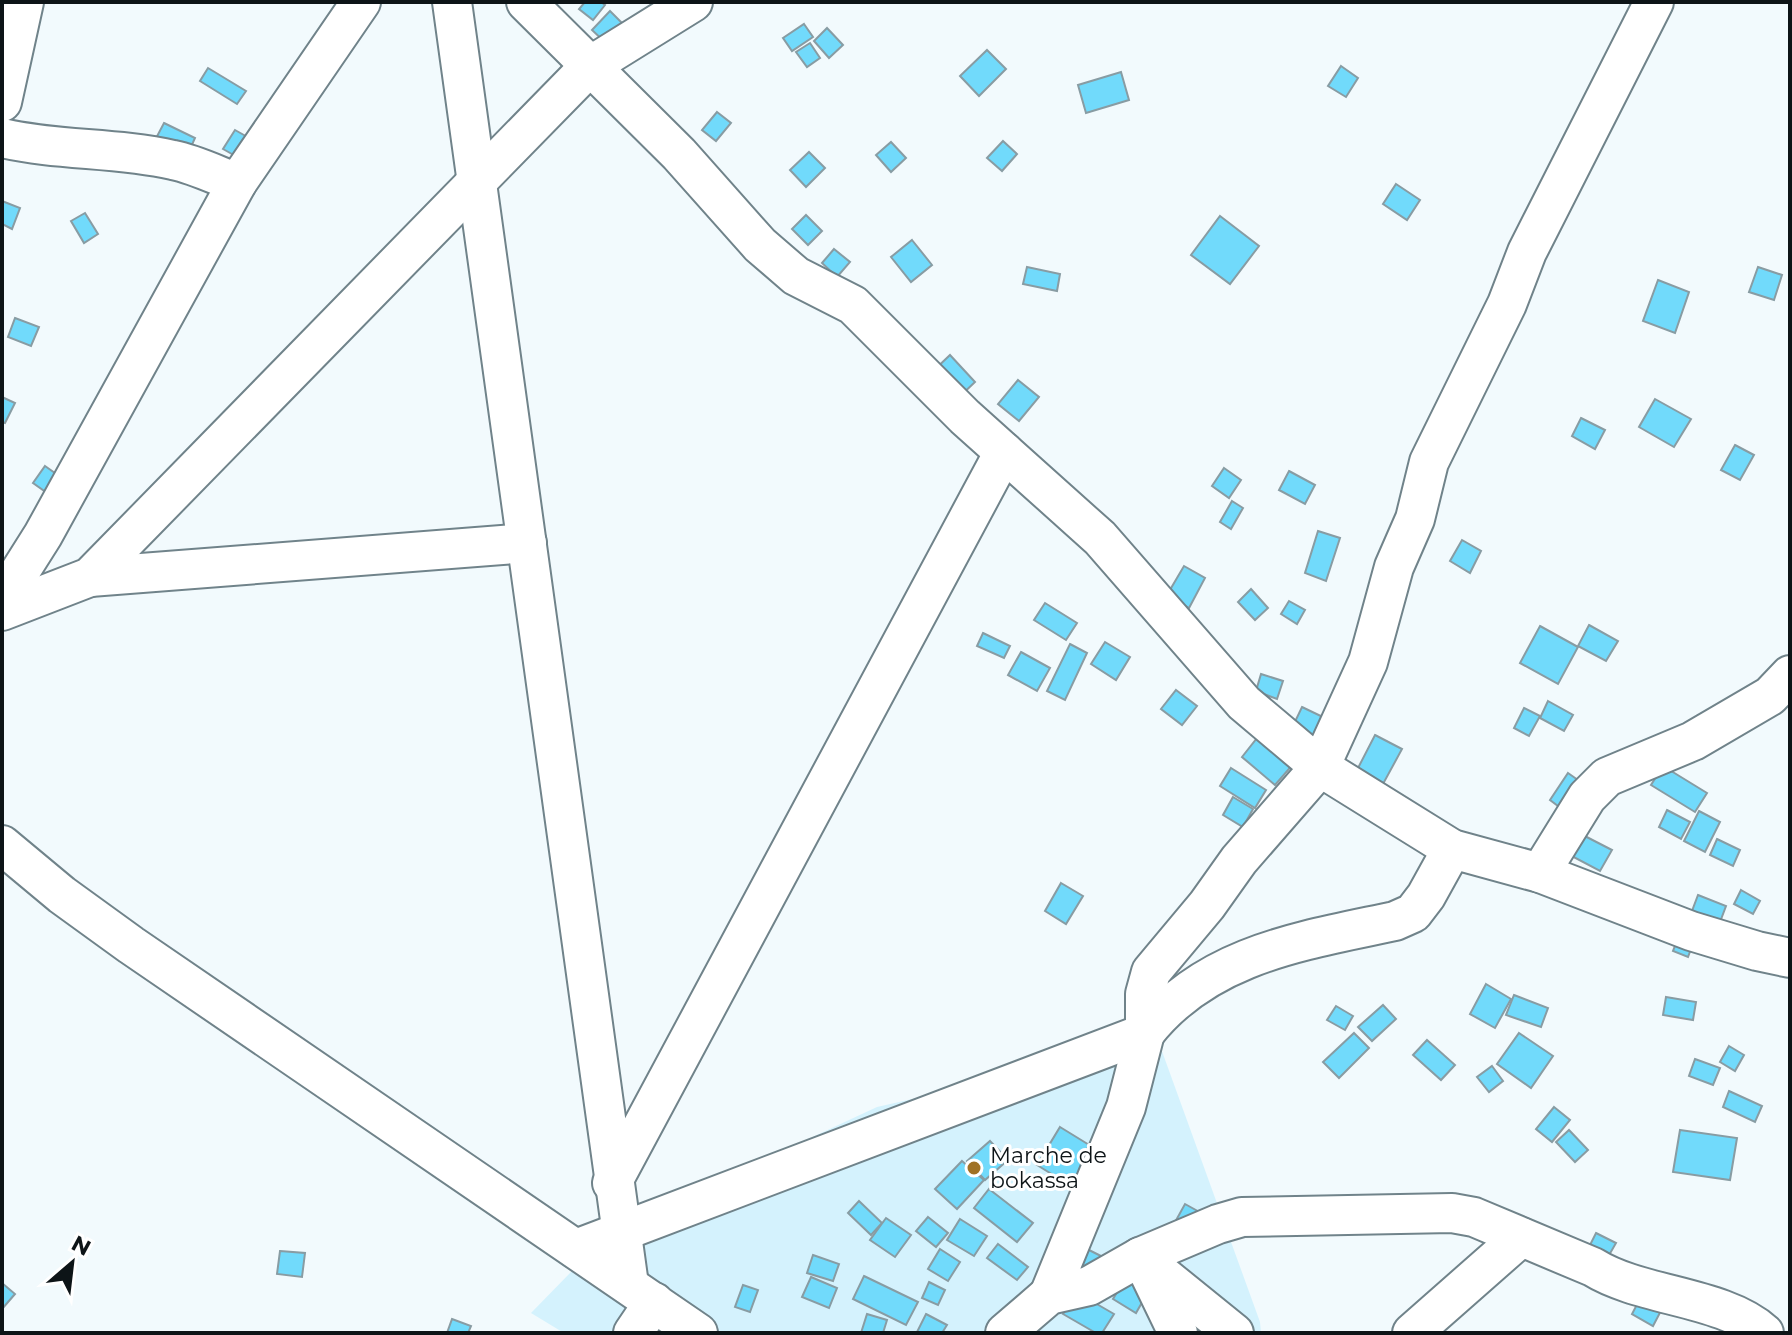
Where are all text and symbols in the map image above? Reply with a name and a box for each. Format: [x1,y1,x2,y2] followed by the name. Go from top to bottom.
[990,1142,1107,1194] place label: Marche de bokassa
[965,1159,983,1177] marker: Marche de bokassa
[32,1223,112,1303] north arrow
[67,1230,95,1262] text: N

